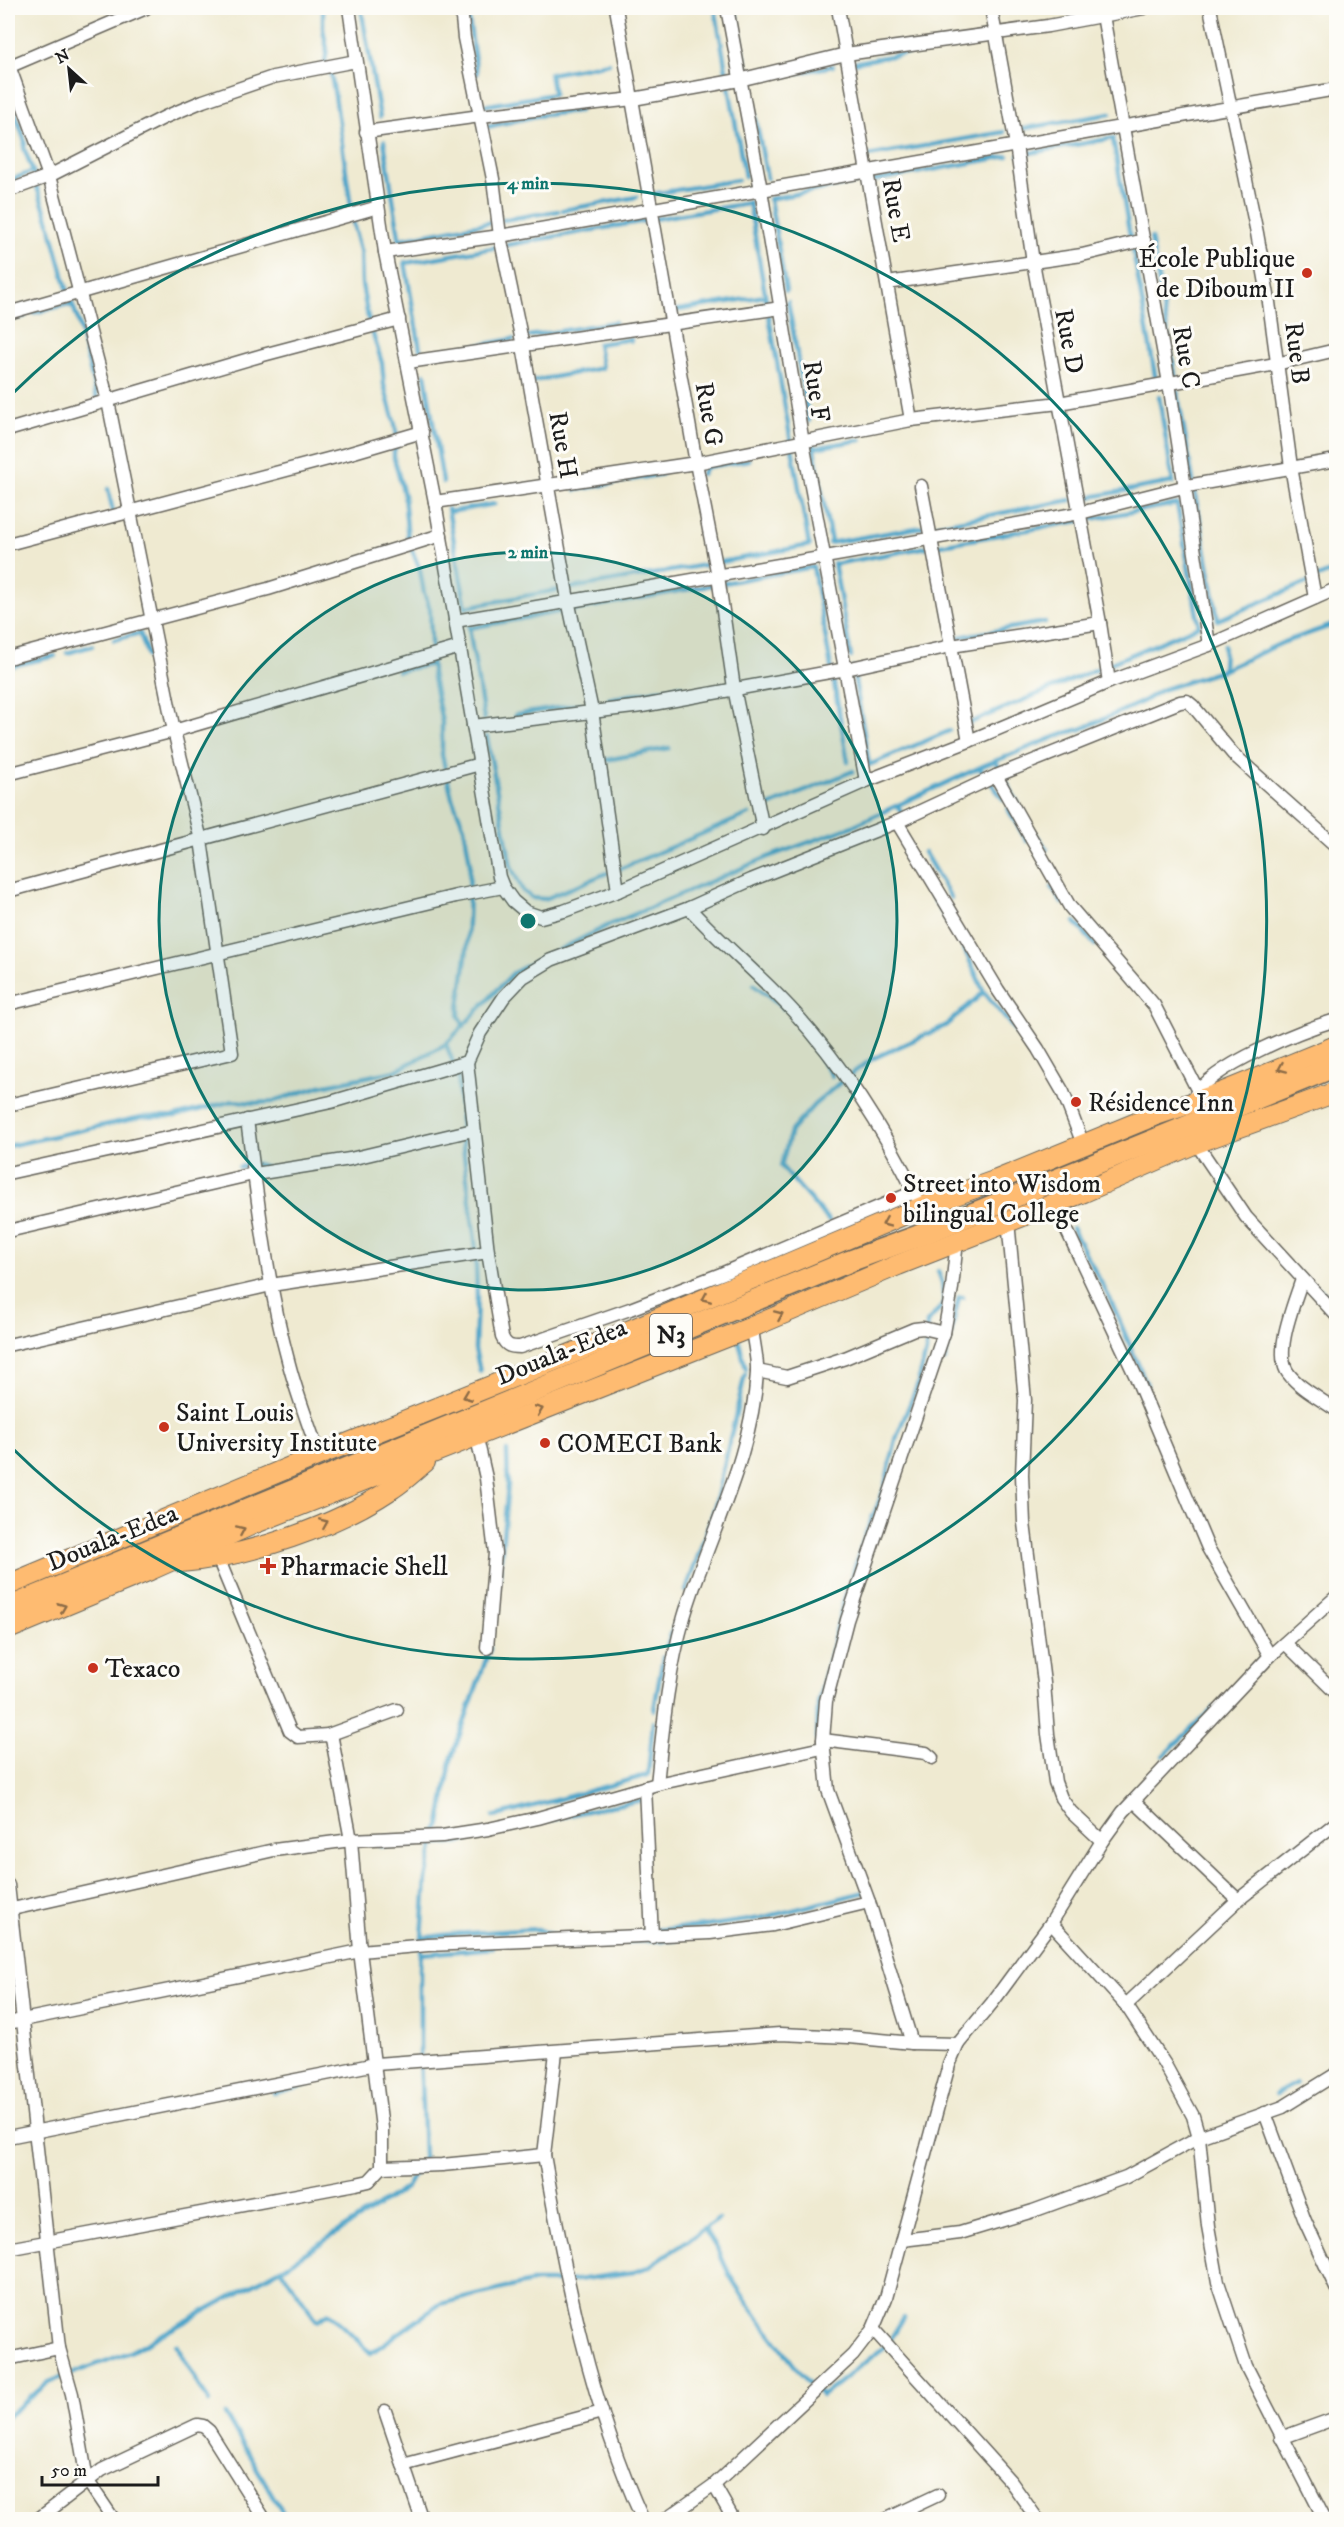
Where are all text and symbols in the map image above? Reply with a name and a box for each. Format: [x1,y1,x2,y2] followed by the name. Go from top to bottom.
[39,39,99,99] north arrow
[52,45,73,68] text: N
[506,173,549,195] text: 4 min
[874,176,917,245] street label: Rue E
[1138,243,1295,306] place label: École Publique de Diboum II
[1300,266,1314,280] marker: École Publique de Diboum II
[1046,306,1091,377] street label: Rue D
[1276,320,1317,386] street label: Rue B
[1164,323,1207,391] street label: Rue C
[794,358,837,425] street label: Rue F
[687,380,730,449] street label: Rue G
[540,409,585,482] street label: Rue H
[508,542,549,564] text: 2 min
[518,911,538,931] centre of rings
[1278,1061,1289,1073] one-way arrow
[1088,1087,1234,1120] place label: Résidence Inn
[1069,1095,1083,1109] marker: Résidence Inn
[903,1168,1101,1231] place label: Street into Wisdom bilingual College
[884,1191,898,1205] marker: Street into Wisdom bilingual College
[881,1216,892,1228] one-way arrow
[701,1291,712,1303] one-way arrow
[491,1311,632,1394] street label: Douala-Edea
[772,1311,783,1323] one-way arrow
[650,1314,692,1356] road number: N3
[462,1389,473,1401] one-way arrow
[176,1397,377,1460] place label: Saint Louis University Institute
[532,1405,543,1417] one-way arrow
[157,1420,171,1434] marker: Saint Louis University Institute
[557,1428,722,1461] place label: COMECI Bank
[538,1436,552,1450] marker: COMECI Bank
[42,1497,183,1580] street label: Douala-Edea
[318,1518,329,1530] one-way arrow
[234,1525,245,1537] one-way arrow
[280,1551,448,1584] place label: Pharmacie Shell
[261,1559,275,1573] marker: Pharmacie Shell
[55,1602,66,1614] one-way arrow
[105,1653,181,1686] place label: Texaco
[86,1661,100,1675] marker: Texaco
[42,2449,158,2487] scale bar
[51,2460,87,2482] text: 50 m

